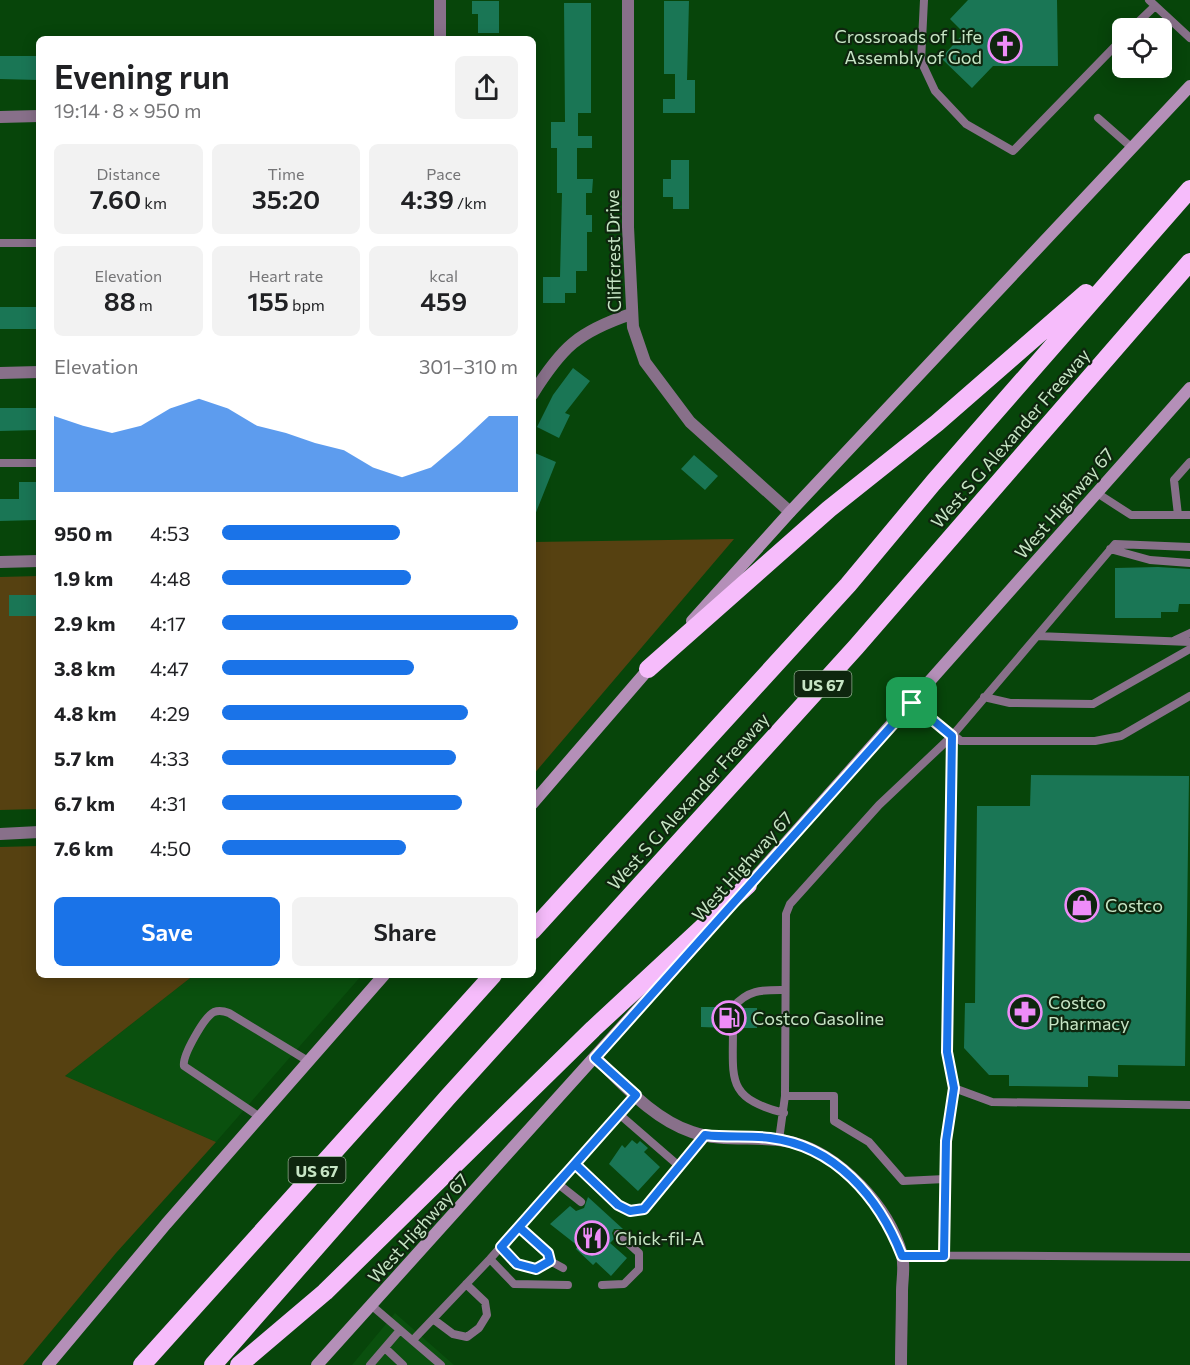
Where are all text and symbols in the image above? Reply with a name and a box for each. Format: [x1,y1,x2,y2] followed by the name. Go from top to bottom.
[1112,18,1172,78] map controls
[1112,18,1172,78] button: locate
[835,25,982,68] place label: Crossroads of Life Assembly of God
[987,28,1023,64] church icon: Crossroads of Life Assembly of God
[54,55,230,96] text: Evening run
[455,56,518,119] button: share
[54,98,201,122] text: 19:14 · 8 × 950 m
[97,164,160,183] text: Distance
[268,164,304,183] text: Time
[426,164,461,183] text: Pace
[90,183,141,214] text: 7.60
[252,183,320,214] text: 35:20
[401,183,454,214] text: 4:39
[601,189,625,313] street label: Cliffcrest Drive
[141,193,167,212] text: km
[454,193,487,212] text: /km
[95,266,162,285] text: Elevation
[249,266,323,285] text: Heart rate
[429,266,458,285] text: kcal
[104,285,136,316] text: 88
[247,285,289,316] text: 155
[420,285,467,316] text: 459
[136,295,153,314] text: m
[289,295,325,314] text: bpm
[926,344,1094,532] street label: West S G Alexander Freeway
[54,354,139,378] text: Elevation
[419,354,518,378] text: 301–310 m
[1010,443,1118,563] street label: West Highway 67
[54,521,113,545] text: 950 m
[150,521,190,545] text: 4:53
[54,566,113,590] text: 1.9 km
[150,566,191,590] text: 4:48
[54,611,115,635] text: 2.9 km
[150,611,186,635] text: 4:17
[54,656,116,680] text: 3.8 km
[150,656,189,680] text: 4:47
[794,671,852,697] road number: US 67
[886,677,937,728] pin
[895,686,928,719] icon: arrive
[54,701,116,725] text: 4.8 km
[150,701,190,725] text: 4:29
[603,708,773,894] street label: West S G Alexander Freeway
[54,746,114,770] text: 5.7 km
[150,746,190,770] text: 4:33
[54,791,115,815] text: 6.7 km
[150,791,187,815] text: 4:31
[687,807,797,925] street label: West Highway 67
[54,836,114,860] text: 7.6 km
[150,836,191,860] text: 4:50
[1064,887,1100,923] shop icon: Costco
[1105,894,1163,916] place label: Costco
[54,897,280,966] button: Save
[292,897,518,966] button: Share
[1048,991,1130,1034] place label: Costco Pharmacy
[1007,994,1043,1030] pharmacy icon: Costco Pharmacy
[711,1000,747,1036] fuel station icon: Costco Gasoline
[752,1007,884,1029] place label: Costco Gasoline
[288,1157,346,1183] road number: US 67
[363,1169,473,1287] street label: West Highway 67
[574,1220,610,1256] restaurant icon: Chick-fil-A
[615,1227,704,1249] place label: Chick-fil-A

